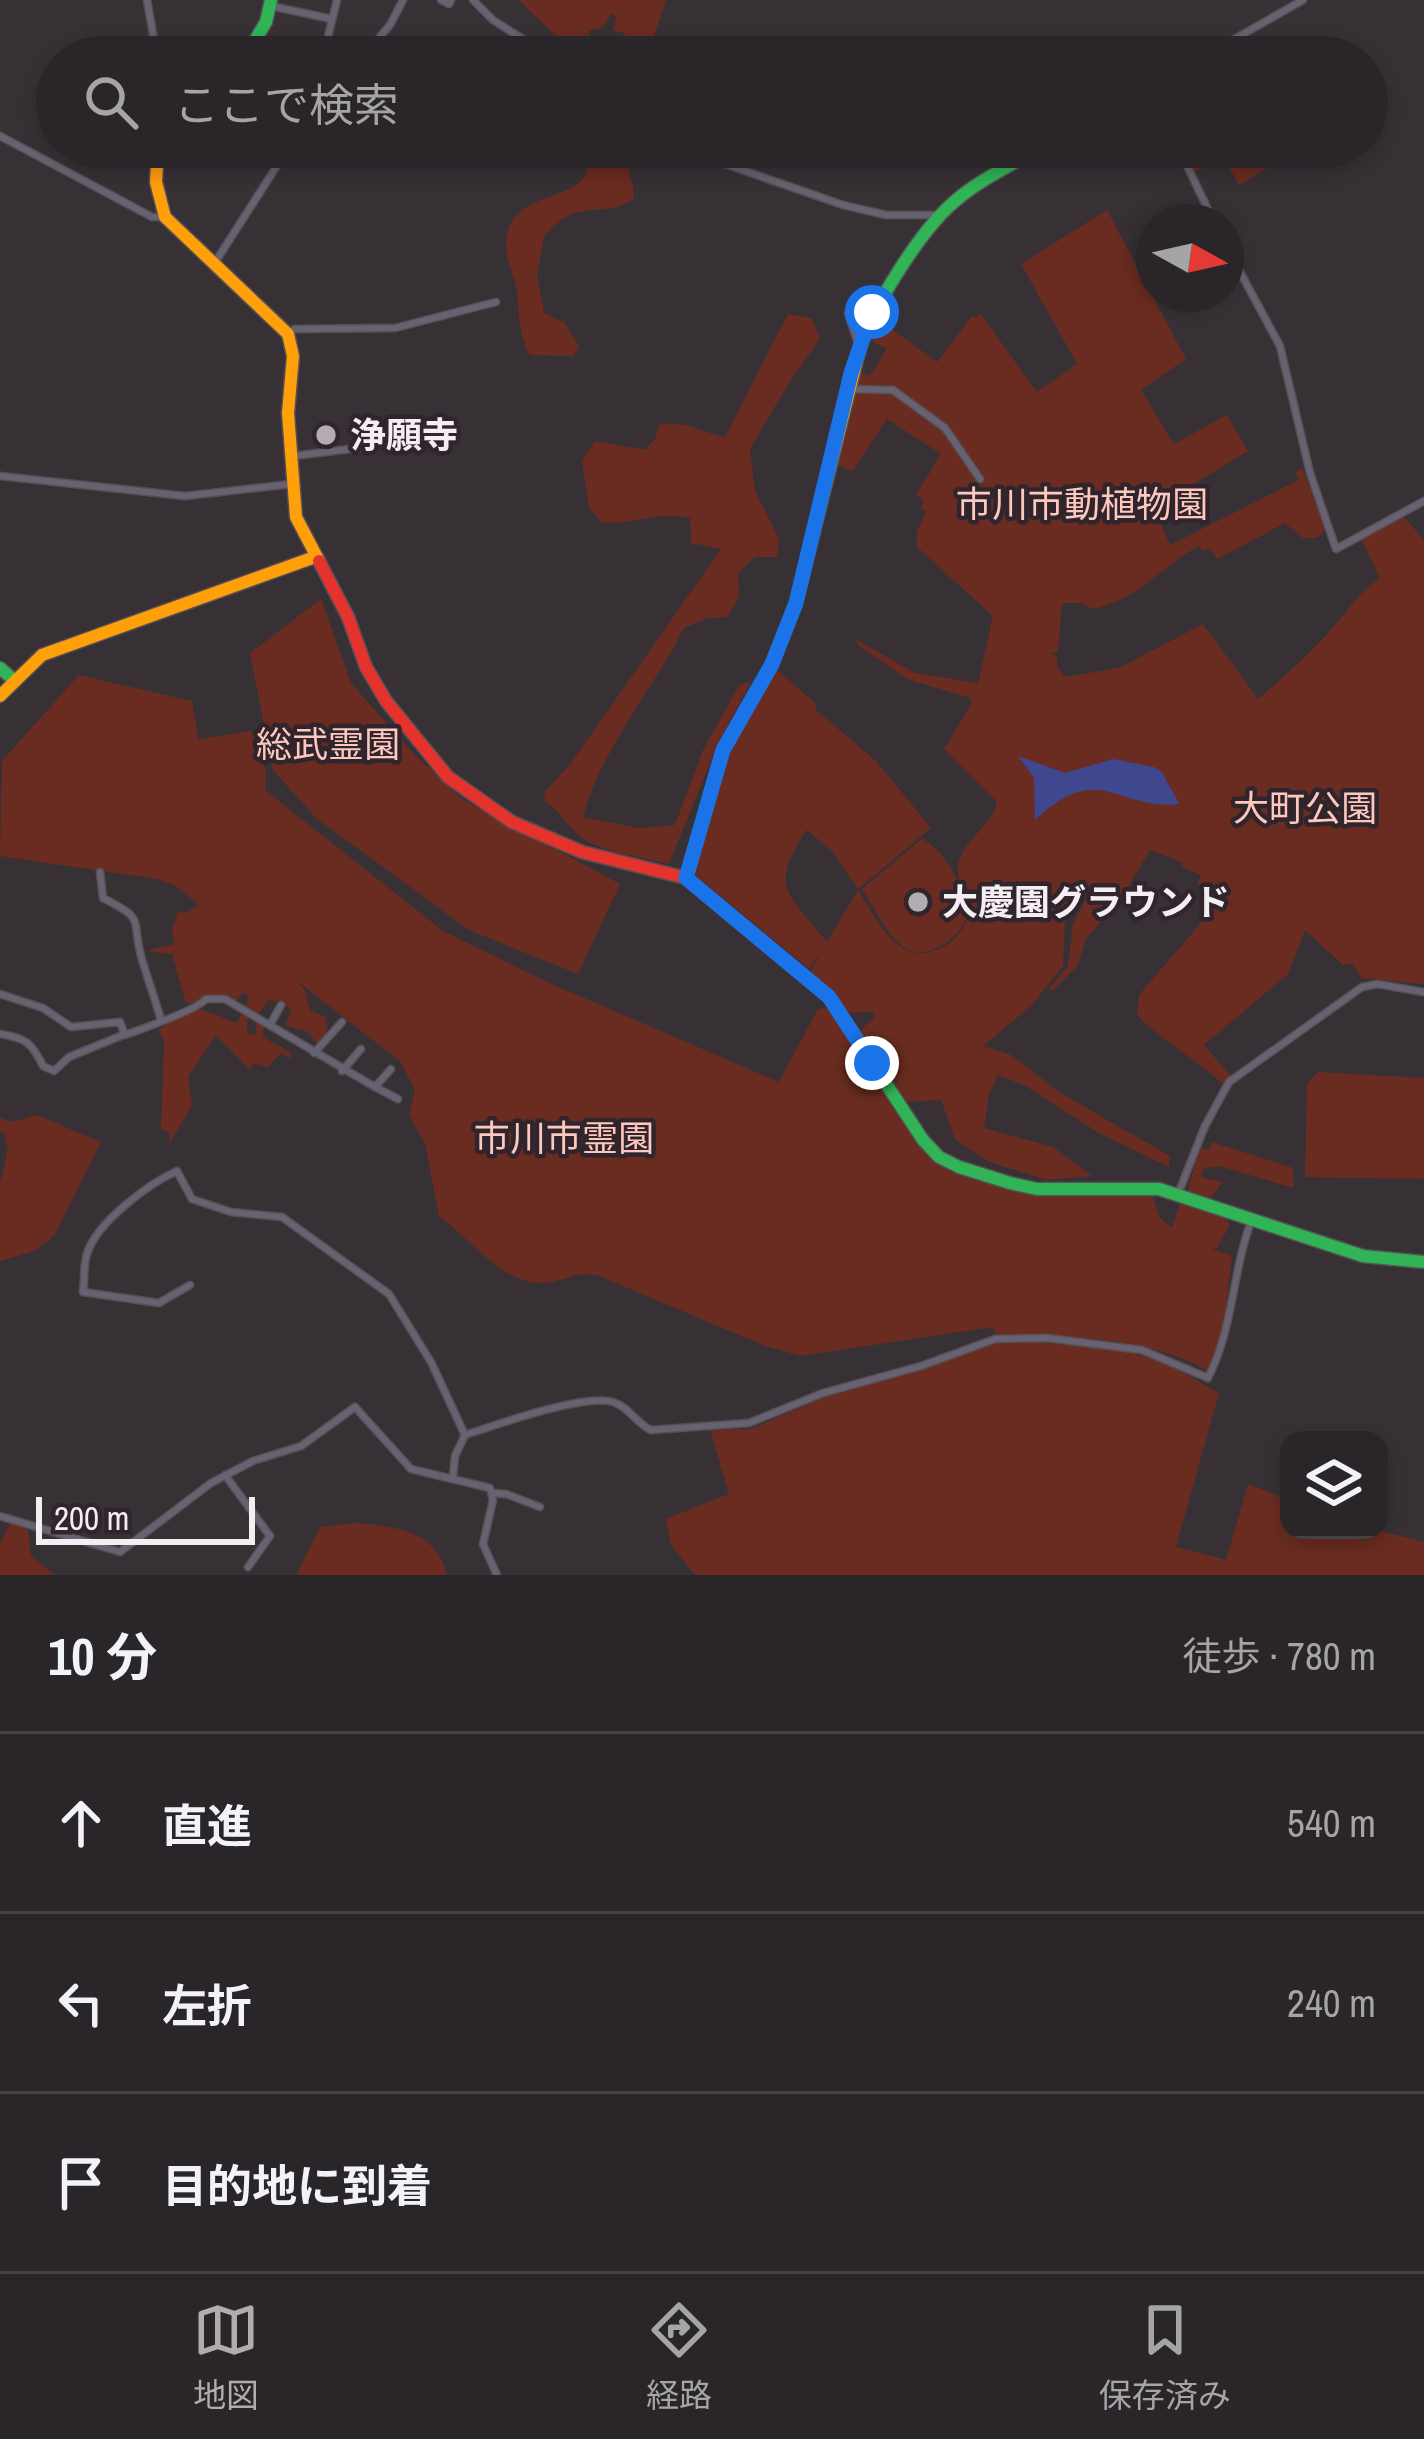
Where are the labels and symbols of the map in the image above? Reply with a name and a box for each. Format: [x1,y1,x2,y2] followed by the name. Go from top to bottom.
[1136,204,1244,312] north arrow
[845,285,899,339] route start
[350,411,458,459] place label: 浄願寺
[313,422,339,448] marker: 浄願寺
[956,480,1208,528] park label: 市川市動植物園
[256,720,400,768] park label: 総武霊園
[1233,784,1377,832] park label: 大町公園
[942,878,1230,926] place label: 大慶園グラウンド
[905,889,931,915] marker: 大慶園グラウンド
[845,1036,899,1090] route end
[474,1114,654,1162] park label: 市川市霊園
[36,1491,255,1544] scale bar

